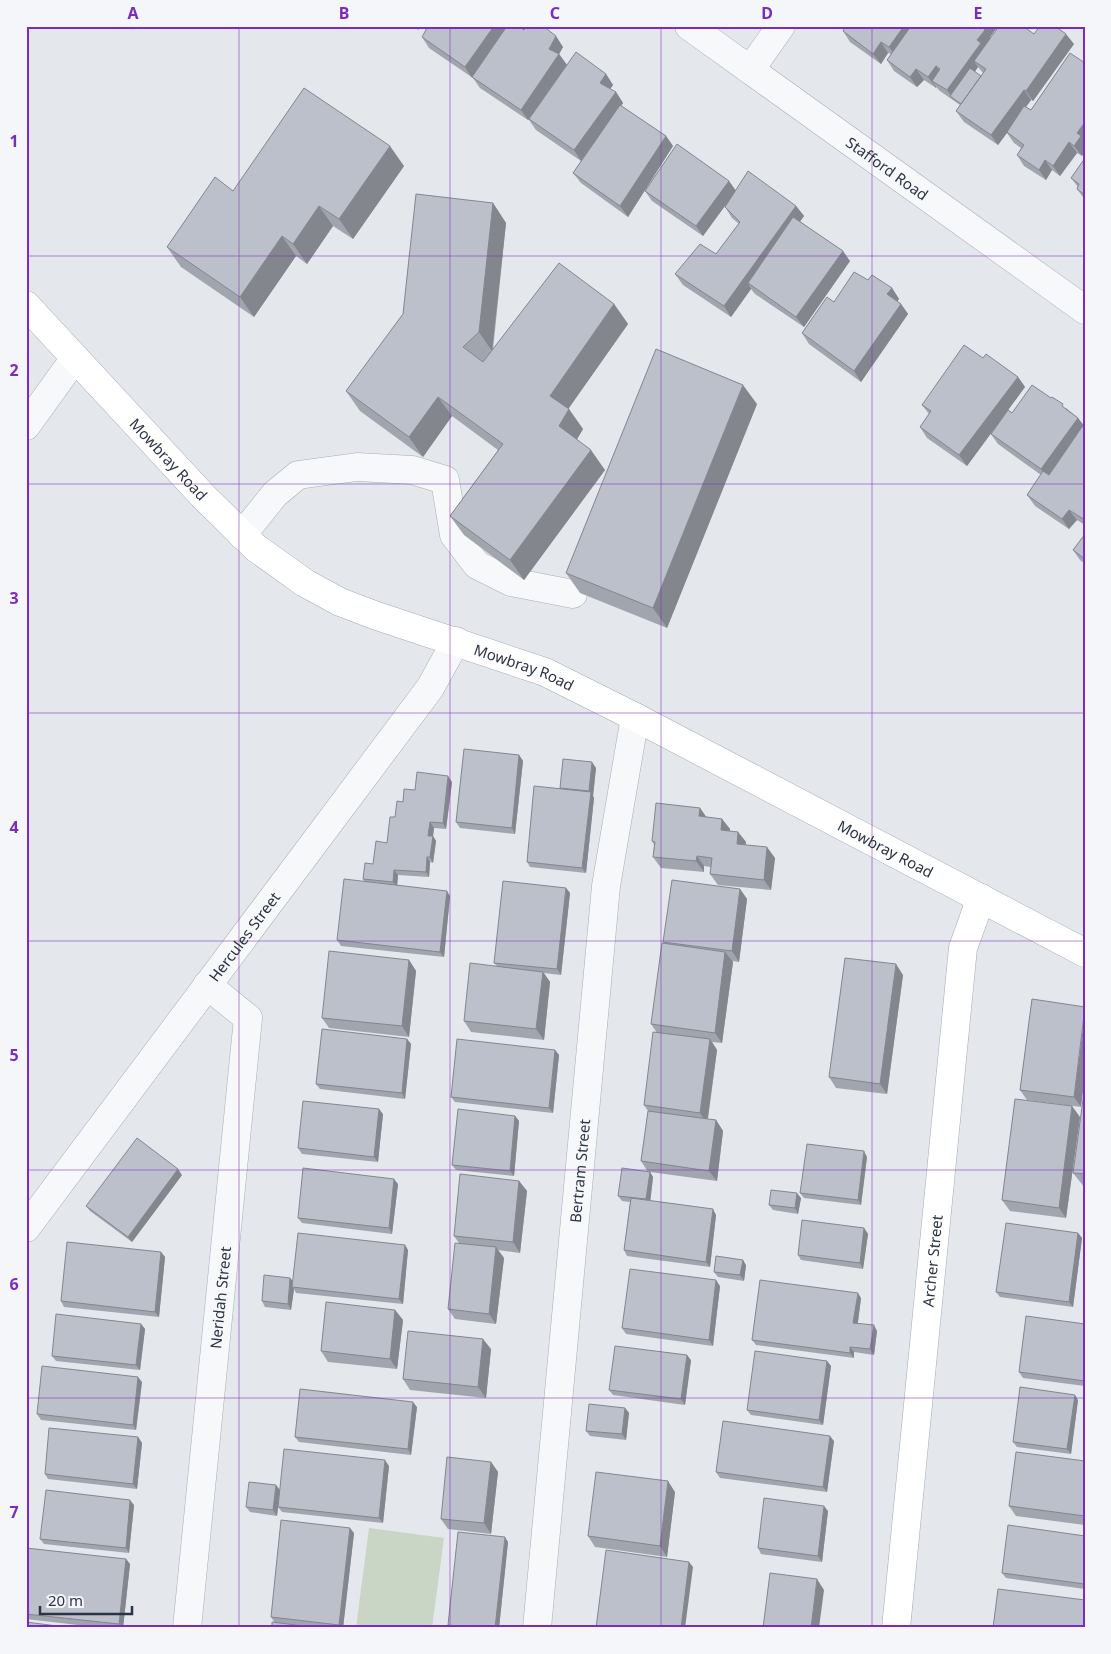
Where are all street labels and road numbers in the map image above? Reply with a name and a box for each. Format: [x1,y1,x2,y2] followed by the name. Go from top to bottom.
[842,132,932,204] street label: Stafford Road
[126,414,212,504] street label: Mowbray Road
[472,639,578,695] street label: Mowbray Road
[834,815,937,882] street label: Mowbray Road
[204,887,285,986] street label: Hercules Street
[565,1118,594,1224] street label: Bertram Street
[918,1213,947,1308] street label: Archer Street
[205,1245,235,1350] street label: Neridah Street

